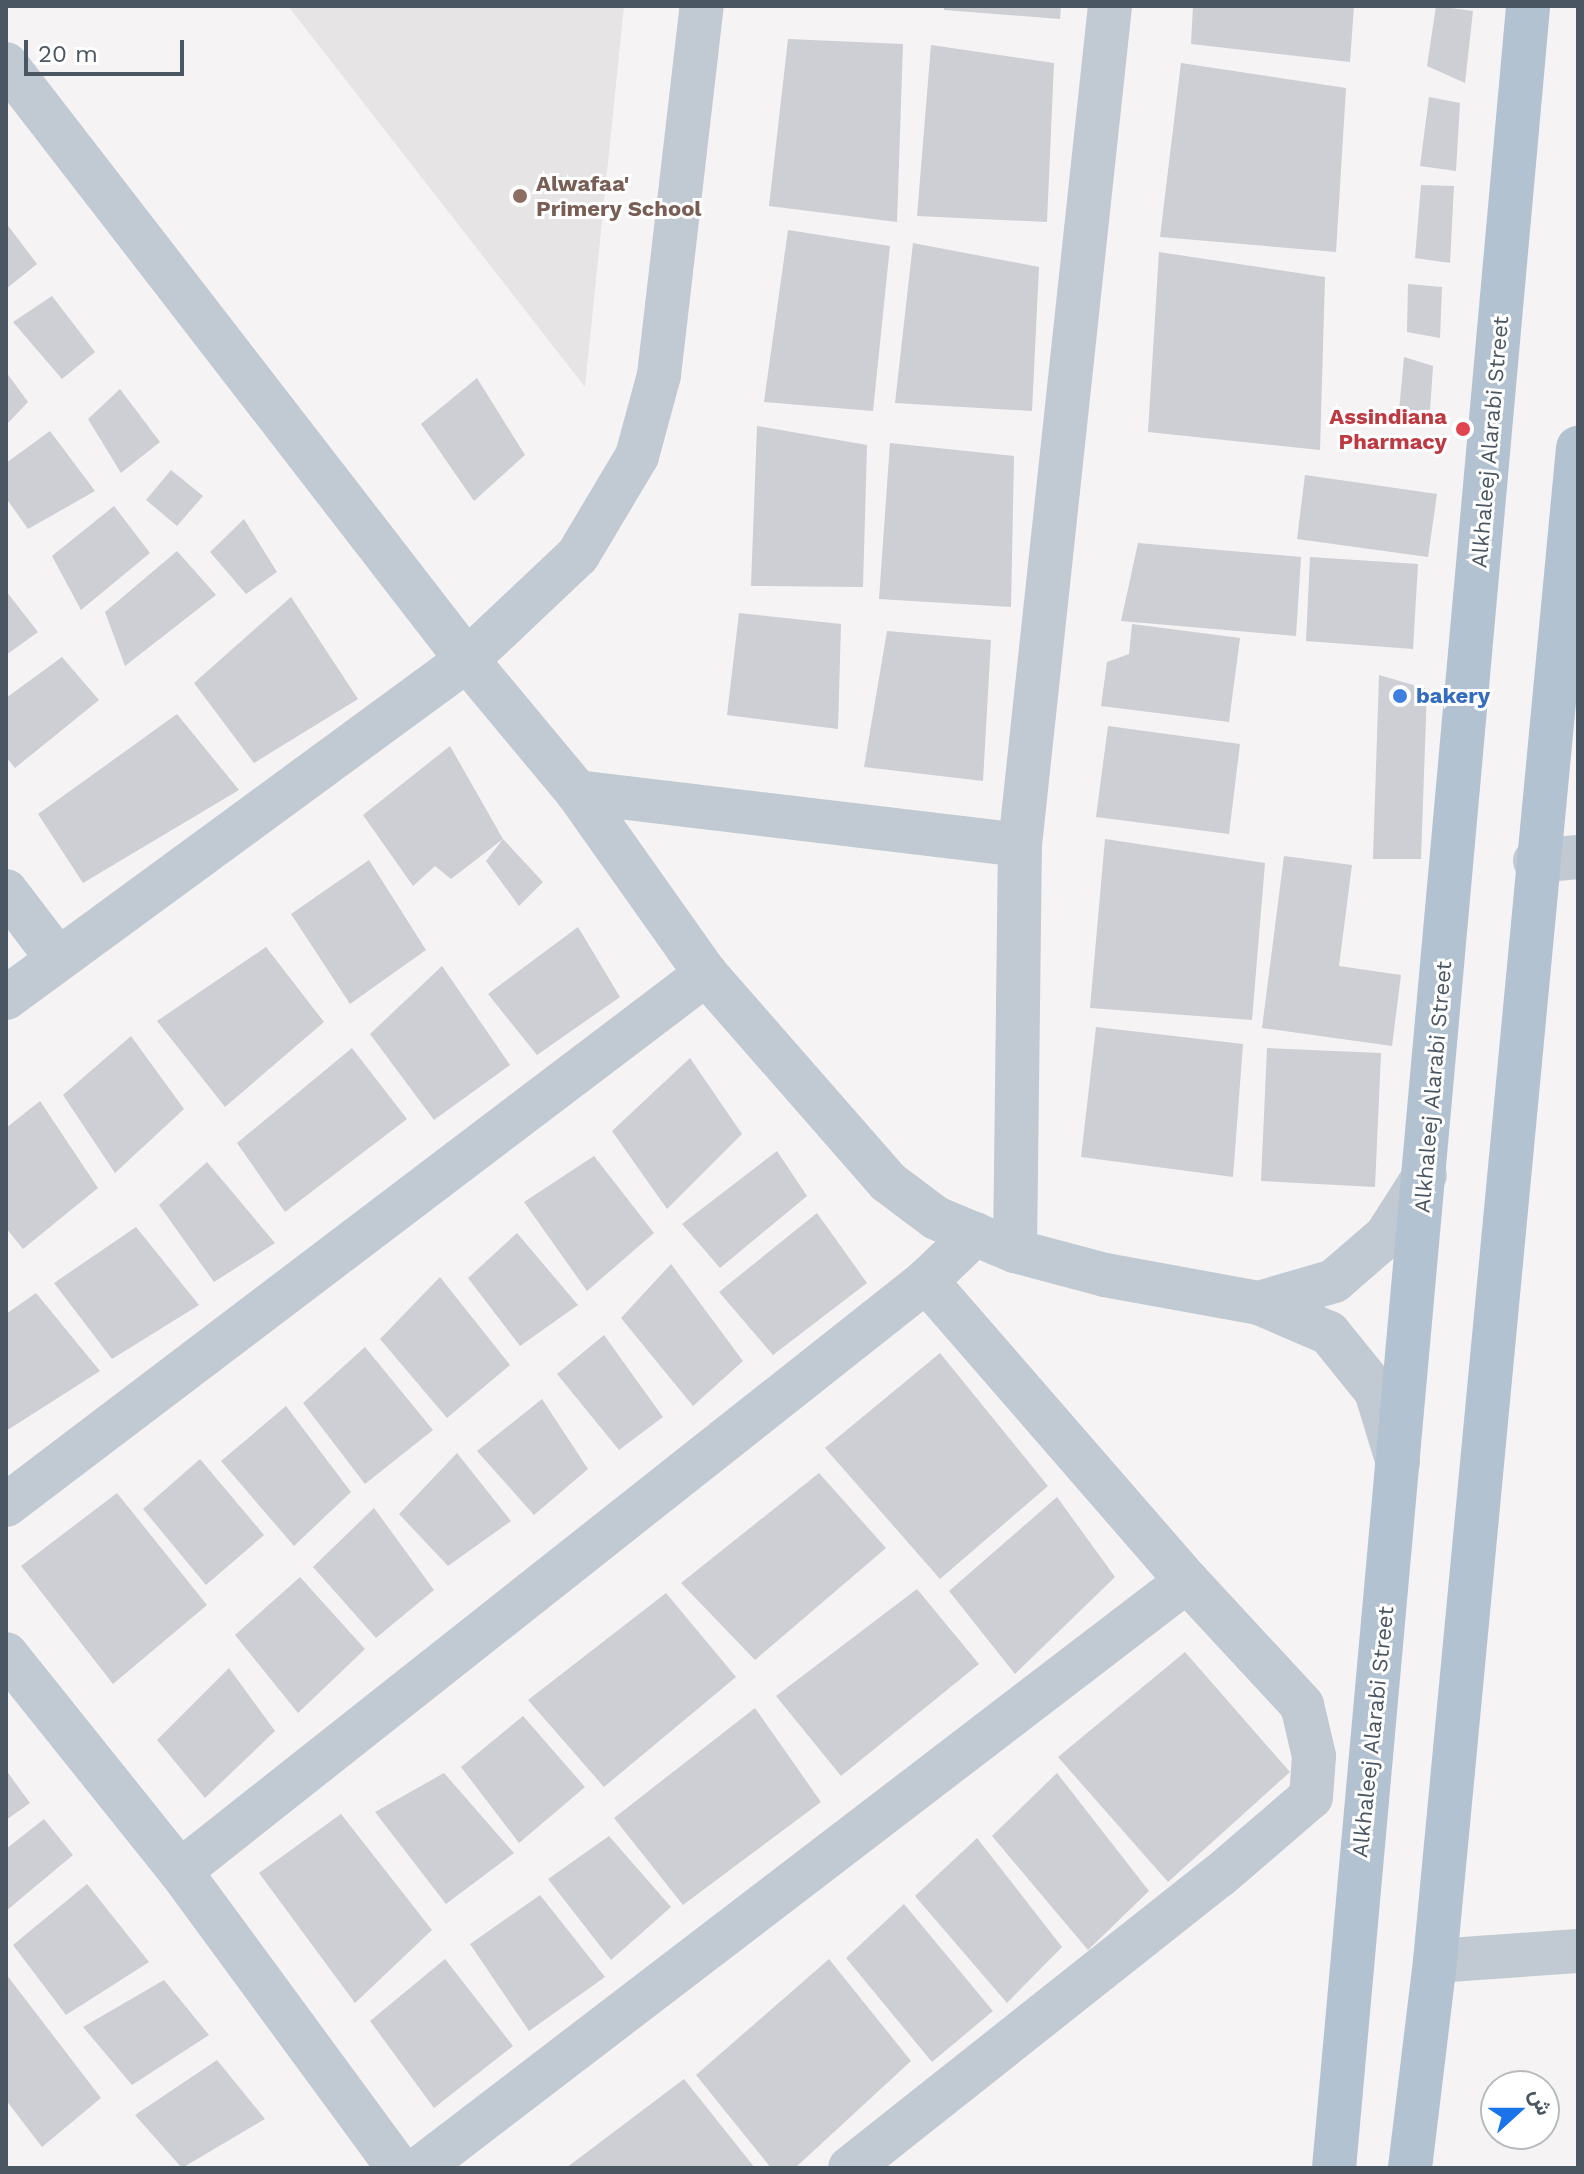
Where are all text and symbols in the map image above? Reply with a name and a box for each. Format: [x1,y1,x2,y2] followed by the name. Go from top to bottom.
[28,24,188,74] scale bar
[38,40,98,68] text: 20 m
[536,170,702,222] place label: Alwafaa' Primery School
[511,187,529,205] marker: Alwafaa' Primery School
[1466,315,1514,569] street label: Alkhaleej Alarabi Street
[1329,403,1447,454] place label: Assindiana Pharmacy
[1454,420,1472,438] marker: Assindiana Pharmacy
[1416,683,1490,709] place label: bakery
[1391,687,1409,705] marker: bakery
[1409,960,1457,1214] street label: Alkhaleej Alarabi Street
[1347,1605,1399,1859] street label: Alkhaleej Alarabi Street
[1480,2070,1560,2150] north arrow
[1525,2085,1557,2119] text: ش

